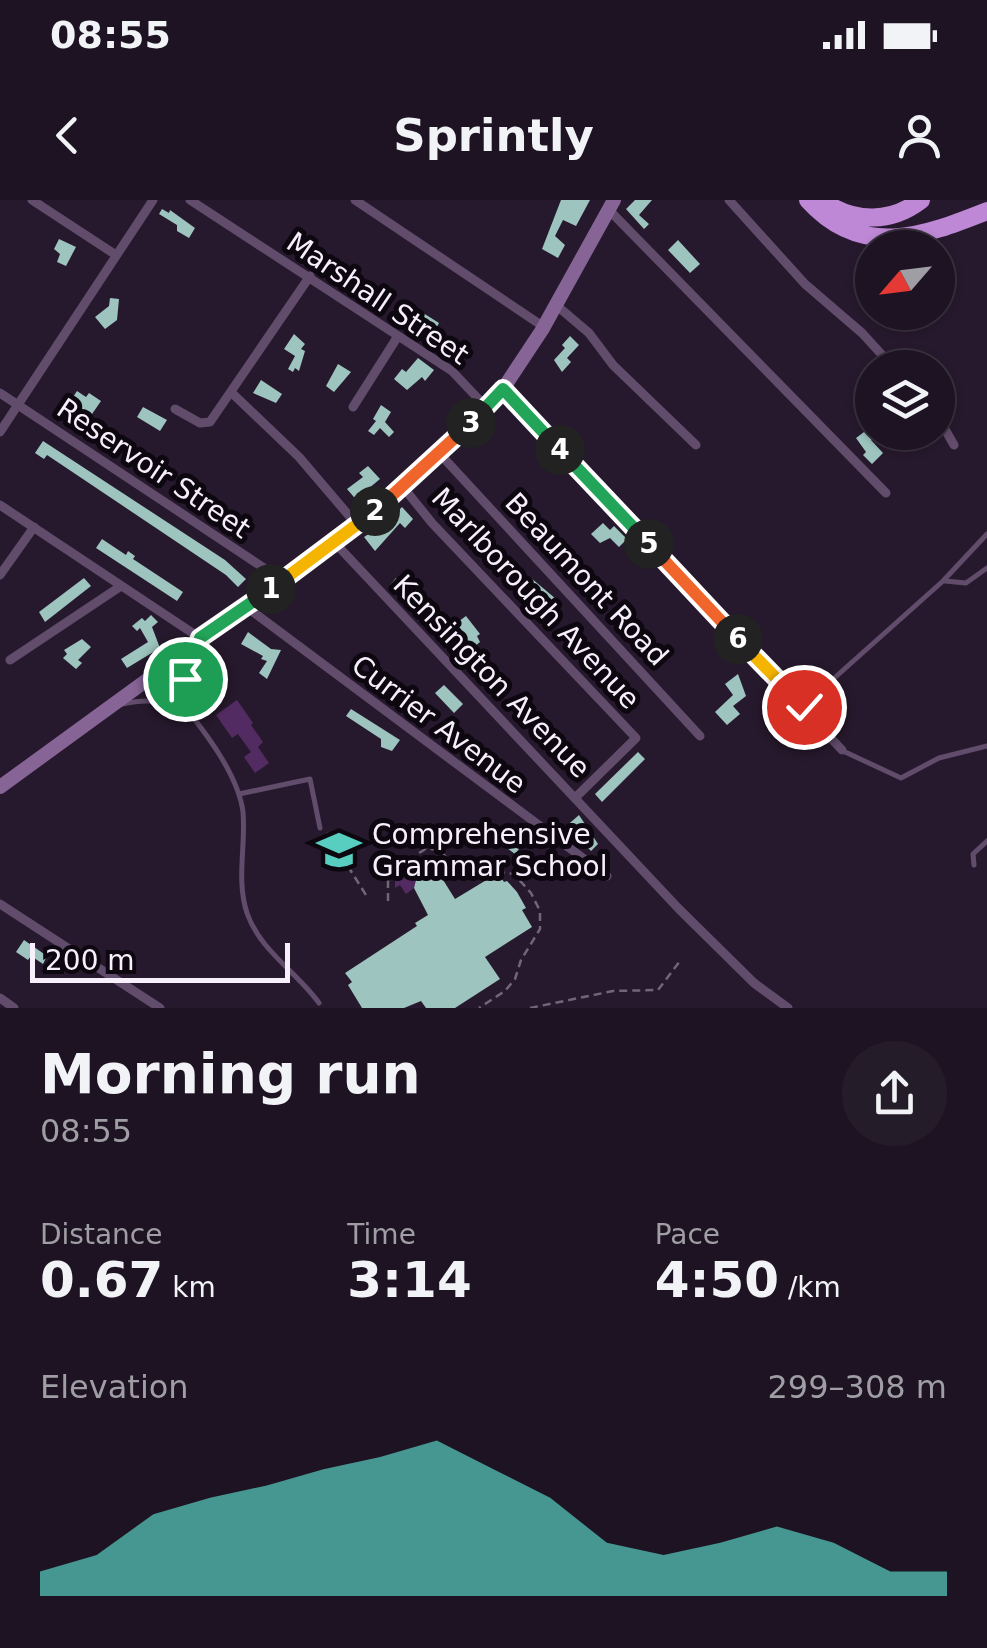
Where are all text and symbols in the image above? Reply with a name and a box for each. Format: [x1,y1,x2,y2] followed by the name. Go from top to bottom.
[50,13,171,57] text: 08:55
[40,108,95,163] icon: back
[892,108,947,163] icon: person
[393,109,594,162] text: Sprintly
[281,226,475,371] street label: Marshall Street
[855,230,955,330] north arrow
[855,230,955,450] map controls
[855,350,955,450] button: layers
[51,392,257,545] street label: Reservoir Street
[446,398,496,448] pin: 3
[461,406,481,439] text: 3
[535,425,585,475] pin: 4
[550,433,570,466] text: 4
[425,481,647,716] street label: Marlborough Avenue
[350,486,400,536] pin: 2
[498,486,675,672] street label: Beaumont Road
[365,494,385,527] text: 2
[624,519,674,569] pin: 5
[639,527,659,560] text: 5
[246,564,296,614] pin: 1
[386,568,597,784] street label: Kensington Avenue
[261,572,281,605] text: 1
[713,614,763,664] pin: 6
[728,622,748,655] text: 6
[143,637,228,722] pin
[345,648,532,801] street label: Currier Avenue
[158,652,213,707] icon: arrive
[762,665,847,750] pin
[777,680,832,735] icon: check
[372,818,607,883] place label: Comprehensive Grammar School
[315,826,363,874] school or university icon: Comprehensive Grammar School
[30,938,290,983] scale bar
[45,944,135,977] text: 200 m
[842,1041,947,1146] button: share
[40,1042,421,1106] text: Morning run
[40,1112,132,1150] text: 08:55
[40,1218,162,1251] text: Distance
[347,1218,416,1251] text: Time
[655,1218,720,1251] text: Pace
[40,1251,163,1309] text: 0.67
[347,1251,472,1309] text: 3:14
[655,1251,779,1309] text: 4:50
[163,1271,216,1304] text: km
[779,1271,841,1304] text: /km
[40,1368,189,1406] text: Elevation
[768,1368,947,1406] text: 299–308 m

